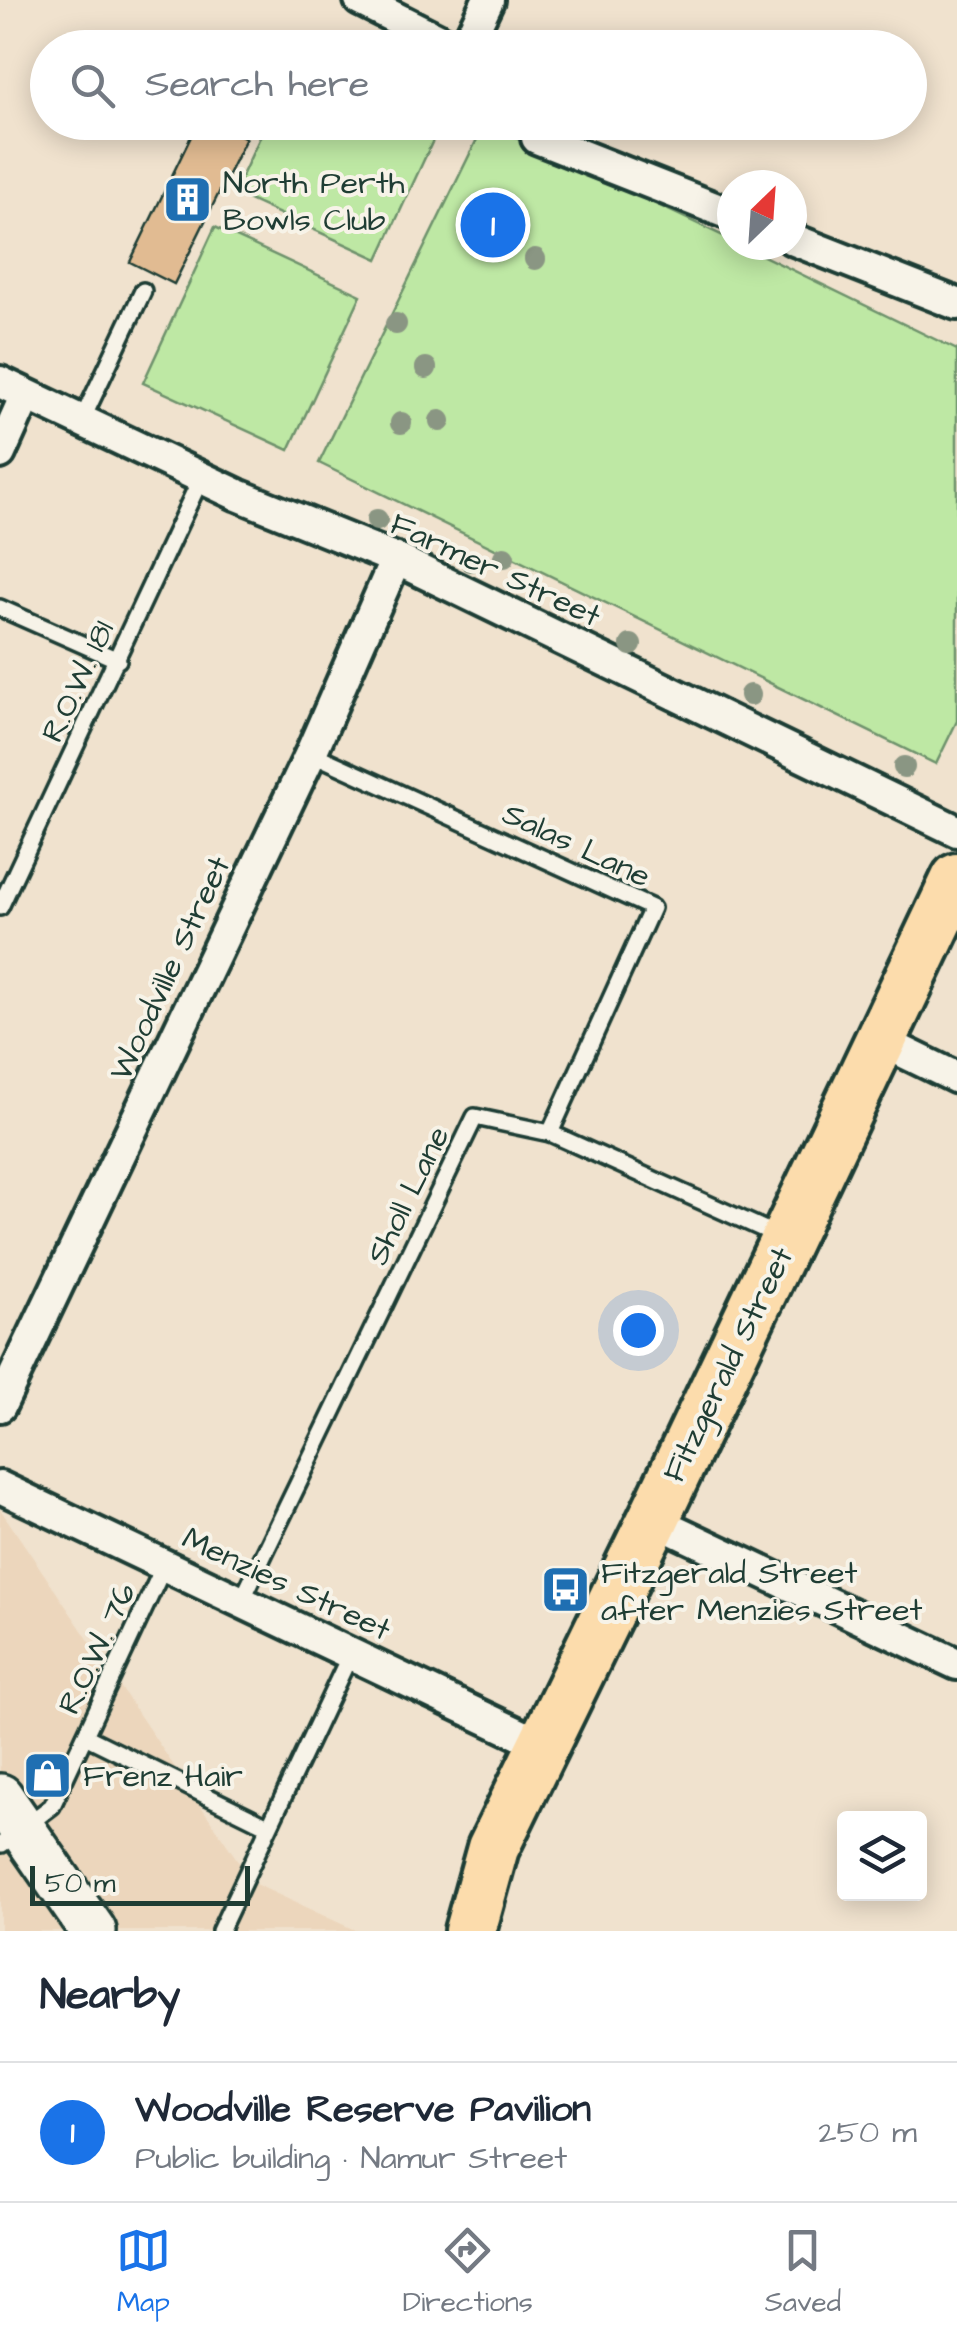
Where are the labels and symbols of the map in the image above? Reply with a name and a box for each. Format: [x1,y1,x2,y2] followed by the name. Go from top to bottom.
[223,161,405,243] place label: North Perth Bowls Club
[717,170,807,260] north arrow
[162,174,214,226] building icon: North Perth Bowls Club
[460,188,526,262] pin: 1
[383,502,608,639] street label: Farmer Street
[31,613,126,750] street label: R.O.W. 181
[495,791,658,899] street label: Salas Lane
[99,849,242,1088] street label: Woodville Street
[355,1119,461,1272] street label: Sholl Lane
[652,1239,805,1490] street label: Fitzgerald Street
[613,1305,664,1356] your location
[175,1516,398,1652] street label: Menzies Street
[601,1551,922,1633] place label: Fitzgerald Street after Menzies Street
[540,1564,592,1616] bus stop icon: Fitzgerald Street after Menzies Street
[47,1575,147,1722] street label: R.O.W. 76
[22,1749,74,1801] shop icon: Frenz Hair
[83,1754,243,1799] place label: Frenz Hair
[30,1861,250,1906] scale bar

